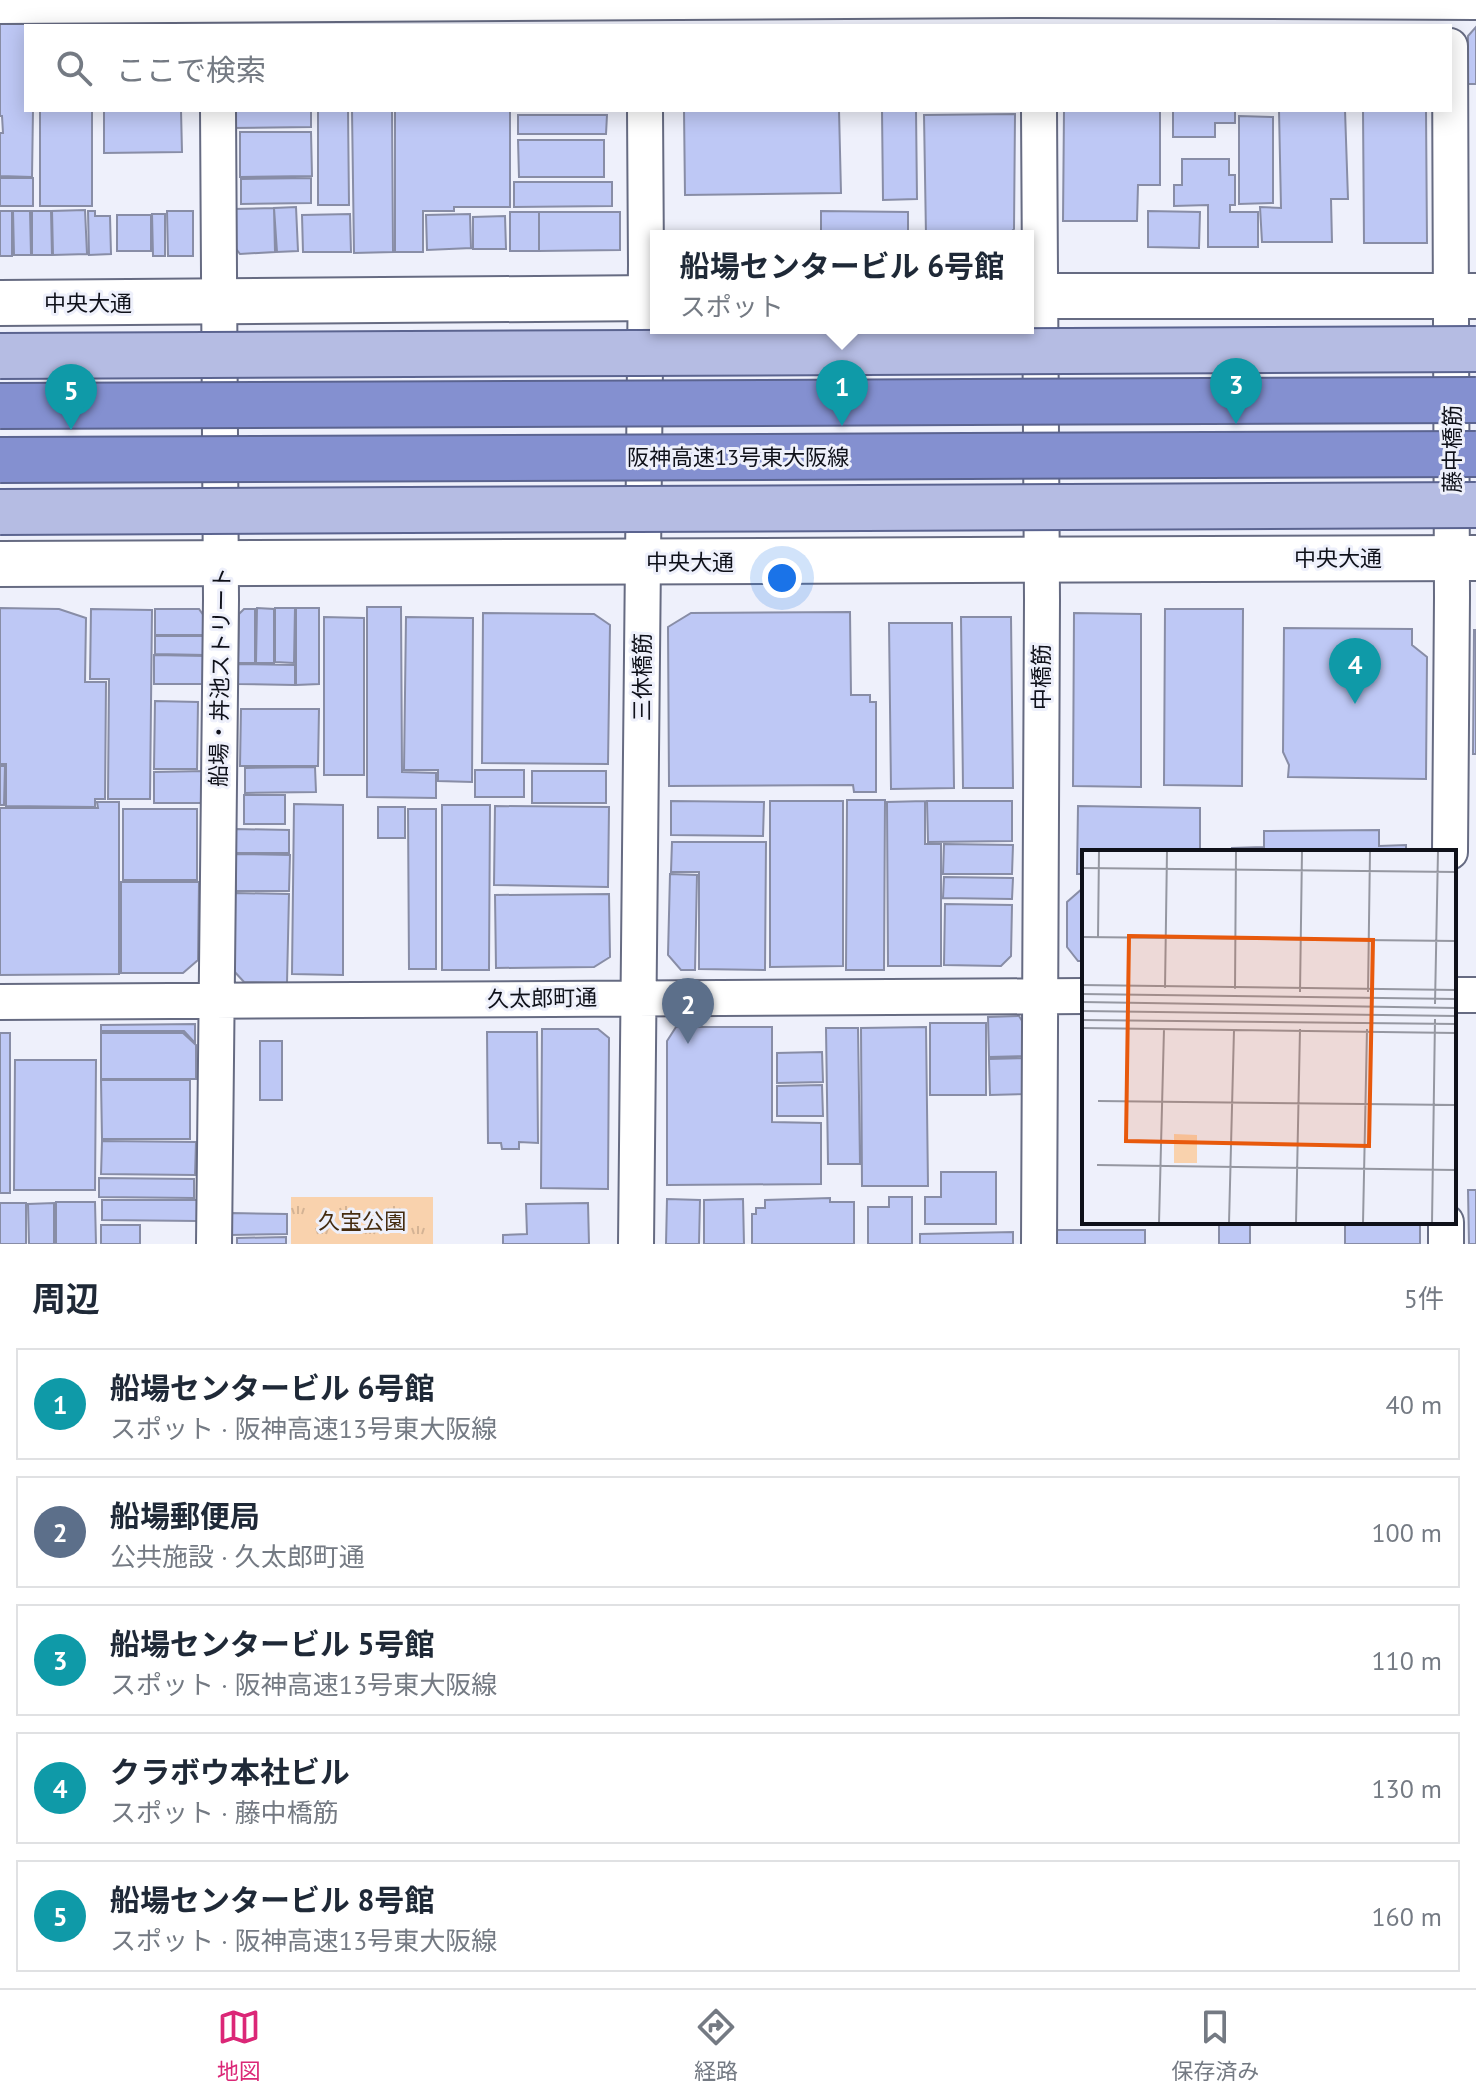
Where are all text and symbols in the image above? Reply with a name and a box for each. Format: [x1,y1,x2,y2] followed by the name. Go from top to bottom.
[24,24,1452,112] search box
[52,46,96,90] icon: search
[116,50,266,89] text: ここで検索
[650,230,1034,334] popup
[680,246,1004,285] text: 船場センタービル 6号館
[44,289,132,317] street label: 中央大通
[680,290,784,323] text: スポット
[1210,358,1262,424] pin: 3
[816,360,868,426] pin: 1
[45,364,97,430] pin: 5
[1438,405,1466,493] street label: 藤中橋筋
[627,443,849,471] street label: 阪神高速13号東大阪線
[1294,544,1382,572] street label: 中央大通
[646,548,734,576] street label: 中央大通
[762,558,802,598] your location
[204,567,236,787] street label: 船場・丼池ストリート
[628,633,656,721] street label: 三休橋筋
[1329,638,1381,704] pin: 4
[1027,644,1055,710] street label: 中橋筋
[1082,850,1456,1224] inset map
[662,978,714,1044] pin: 2
[487,983,597,1013] street label: 久太郎町通
[318,1207,406,1235] park label: 久宝公園
[32,1276,100,1320] text: 周辺
[1404,1282,1444,1315] text: 5件
[110,1368,435,1407] text: 船場センタービル 6号館
[53,1388,67,1421] text: 1
[1386,1388,1442,1421] text: 40 m
[110,1412,497,1445] text: スポット · 阪神高速13号東大阪線
[110,1496,260,1535] text: 船場郵便局
[53,1516,67,1549] text: 2
[1371,1516,1442,1549] text: 100 m
[110,1540,365,1573] text: 公共施設 · 久太郎町通
[110,1624,435,1663] text: 船場センタービル 5号館
[53,1644,67,1677] text: 3
[1371,1644,1442,1677] text: 110 m
[110,1668,497,1701] text: スポット · 阪神高速13号東大阪線
[110,1752,350,1791] text: クラボウ本社ビル
[53,1772,67,1805] text: 4
[1371,1772,1442,1805] text: 130 m
[110,1796,339,1829] text: スポット · 藤中橋筋
[110,1880,435,1919] text: 船場センタービル 8号館
[53,1900,67,1933] text: 5
[1371,1900,1442,1933] text: 160 m
[110,1924,497,1957] text: スポット · 阪神高速13号東大阪線
[217,2005,261,2085] tab: 地図
[694,2005,738,2085] tab: 経路
[1171,2005,1259,2085] tab: 保存済み

